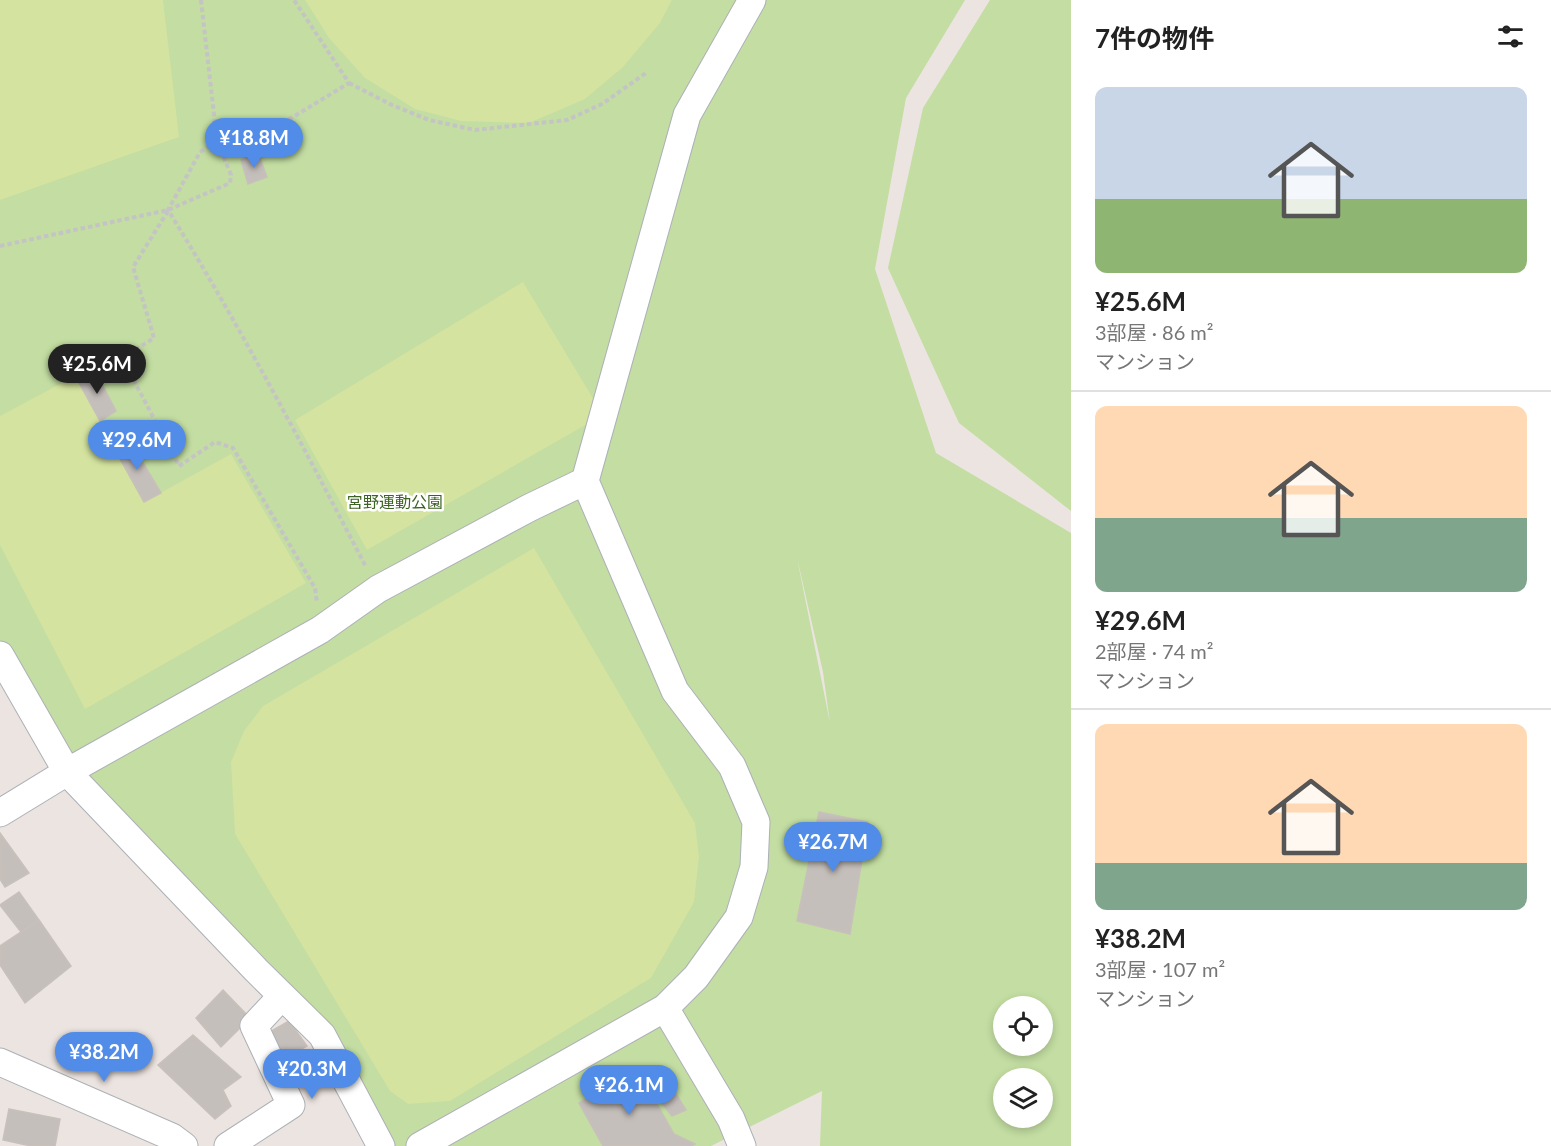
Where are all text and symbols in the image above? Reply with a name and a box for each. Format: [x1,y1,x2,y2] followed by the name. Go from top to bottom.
[1494,20,1527,53] icon: filters
[1095,22,1214,54] text: 7件の物件
[205,118,303,169] pin: ¥18.8M
[219,125,289,149] text: ¥18.8M
[1257,126,1365,234] icon: home
[1095,285,1186,317] text: ¥25.6M
[1095,320,1214,344] text: 3部屋 · 86 m²
[48,344,146,395] pin: ¥25.6M
[1095,349,1195,373] text: マンション
[62,351,132,375] text: ¥25.6M
[88,420,186,471] pin: ¥29.6M
[102,427,172,451] text: ¥29.6M
[1257,445,1365,553] icon: home
[347,492,443,511] park label: 宮野運動公園
[1095,604,1186,636] text: ¥29.6M
[1095,639,1214,663] text: 2部屋 · 74 m²
[1095,668,1195,692] text: マンション
[1257,763,1365,871] icon: home
[784,822,882,873] pin: ¥26.7M
[798,829,868,853] text: ¥26.7M
[1095,922,1186,954] text: ¥38.2M
[1095,957,1225,981] text: 3部屋 · 107 m²
[1095,986,1195,1010] text: マンション
[993,996,1053,1128] map controls
[993,996,1053,1056] button: locate
[55,1032,153,1083] pin: ¥38.2M
[69,1039,139,1063] text: ¥38.2M
[263,1049,361,1100] pin: ¥20.3M
[277,1056,347,1080] text: ¥20.3M
[580,1065,678,1116] pin: ¥26.1M
[993,1068,1053,1128] button: layers
[594,1072,664,1096] text: ¥26.1M

